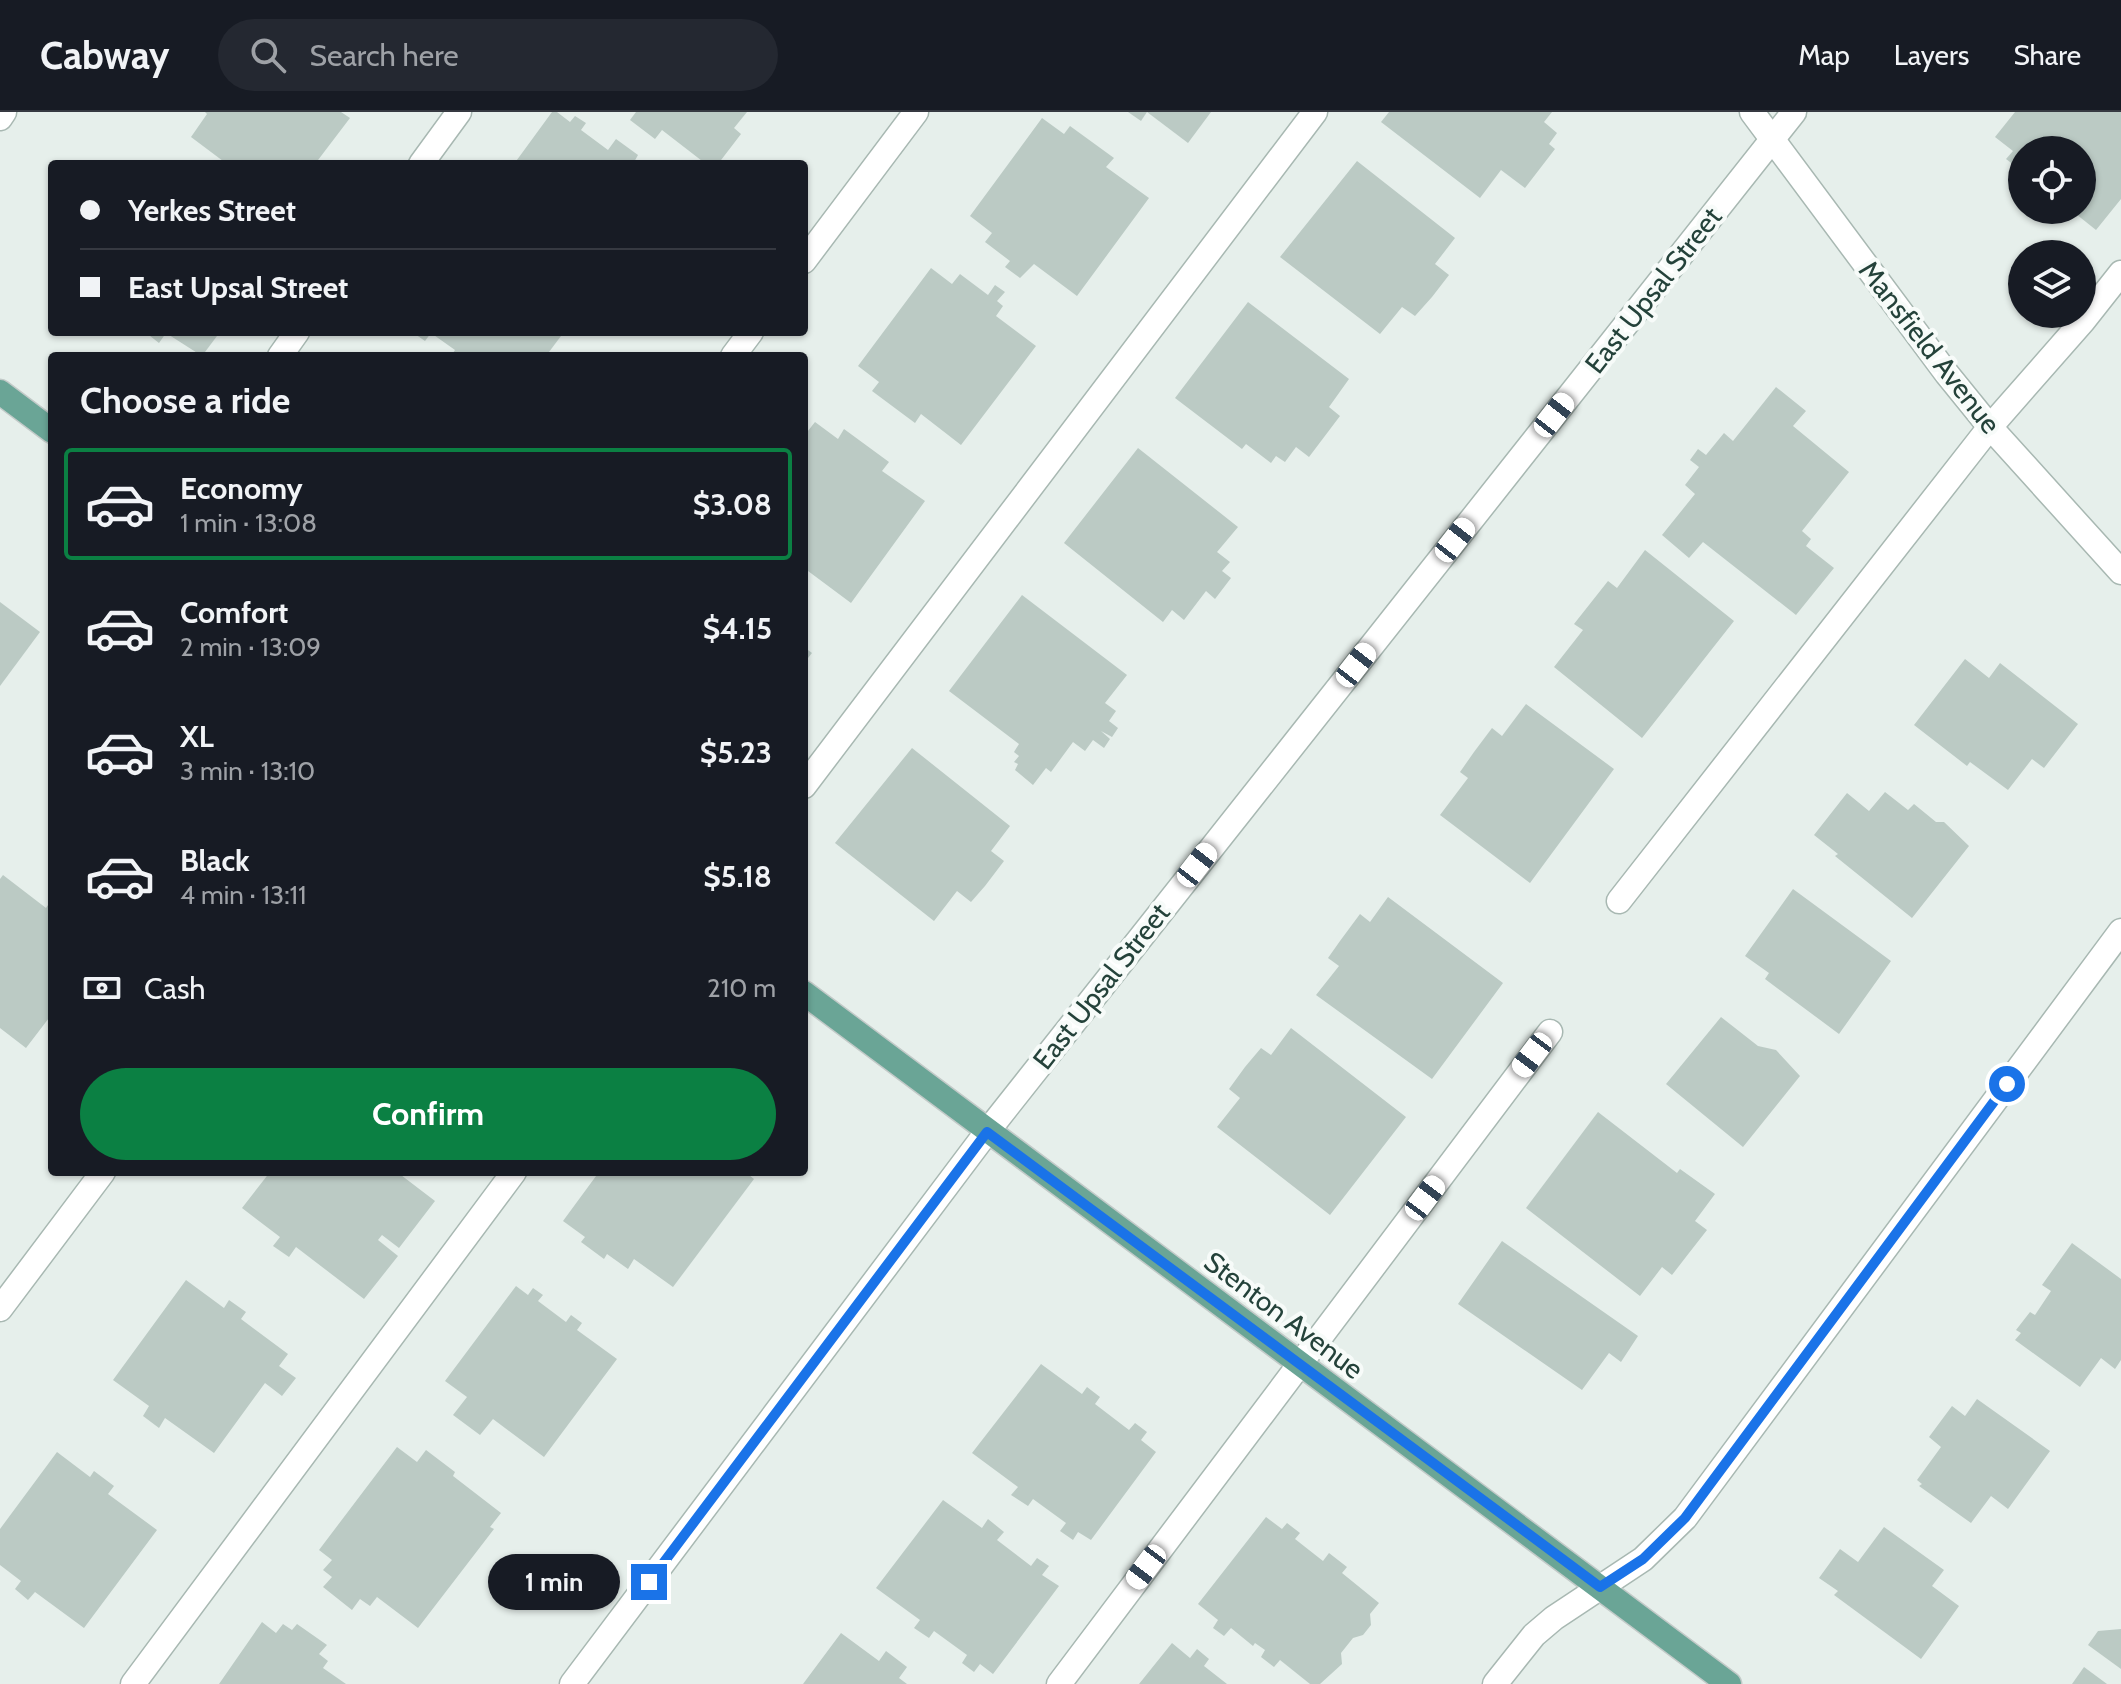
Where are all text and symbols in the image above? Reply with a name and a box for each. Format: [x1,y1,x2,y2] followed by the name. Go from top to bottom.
[218,19,778,91] search box
[40,32,170,79] text: Cabway
[246,33,290,77] icon: search
[310,37,459,74] text: Search here
[1798,38,1850,72] text: Map
[1894,38,1969,72] text: Layers
[2013,38,2081,72] text: Share
[2008,136,2096,328] map controls
[2008,136,2096,224] button: locate
[128,192,296,229] text: Yerkes Street
[1578,200,1728,380] street label: East Upsal Street
[2008,240,2096,328] button: layers
[1852,254,2008,440] street label: Mansfield Avenue
[128,269,348,306] text: East Upsal Street
[80,378,290,422] text: Choose a ride
[1530,389,1578,441] car
[84,468,156,540] icon: car
[180,470,303,507] text: Economy
[693,486,772,523] text: $3.08
[180,507,317,539] text: 1 min · 13:08
[1431,514,1479,566] car
[84,592,156,664] icon: car
[180,594,288,631] text: Comfort
[703,610,772,647] text: $4.15
[180,631,321,663] text: 2 min · 13:09
[1332,639,1380,691] car
[84,716,156,788] icon: car
[180,718,214,755] text: XL
[700,734,772,771] text: $5.23
[180,755,315,787] text: 3 min · 13:10
[1173,839,1221,891] car
[84,840,156,912] icon: car
[180,842,250,879] text: Black
[703,858,772,895] text: $5.18
[180,879,307,911] text: 4 min · 13:11
[1026,896,1176,1076] street label: East Upsal Street
[80,966,124,1010] icon: cash
[144,970,206,1007] text: Cash
[707,972,776,1004] text: 210 m
[1508,1029,1556,1081] car
[1989,1066,2025,1102] route start
[80,1068,776,1160] button: Confirm
[1401,1172,1449,1224] car
[1198,1244,1370,1386] street label: Stenton Avenue
[1122,1541,1170,1593] car
[489,1554,621,1610] callout: 1 min
[631,1564,667,1600] route end
[525,1566,583,1598] text: 1 min

